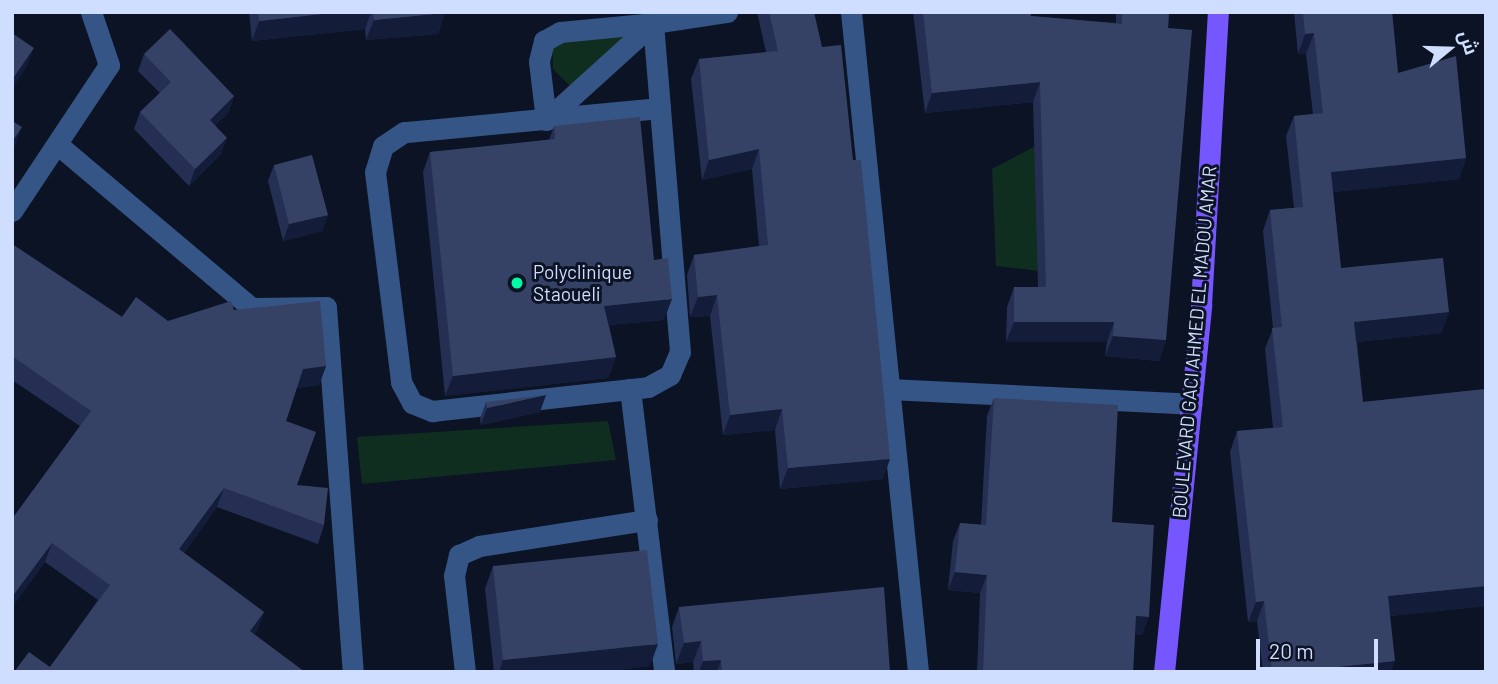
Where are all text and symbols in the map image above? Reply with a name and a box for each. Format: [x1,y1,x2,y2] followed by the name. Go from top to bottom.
[1414,14,1484,84] north arrow
[1454,27,1484,57] text: ش
[1167,165,1221,519] street label: BOULEVARD GACI AHMED EL MADOU AMAR
[533,261,632,305] place label: Polyclinique Staoueli
[507,273,527,293] marker: Polyclinique Staoueli
[1260,624,1382,668] scale bar
[1269,638,1314,663] text: 20 m

